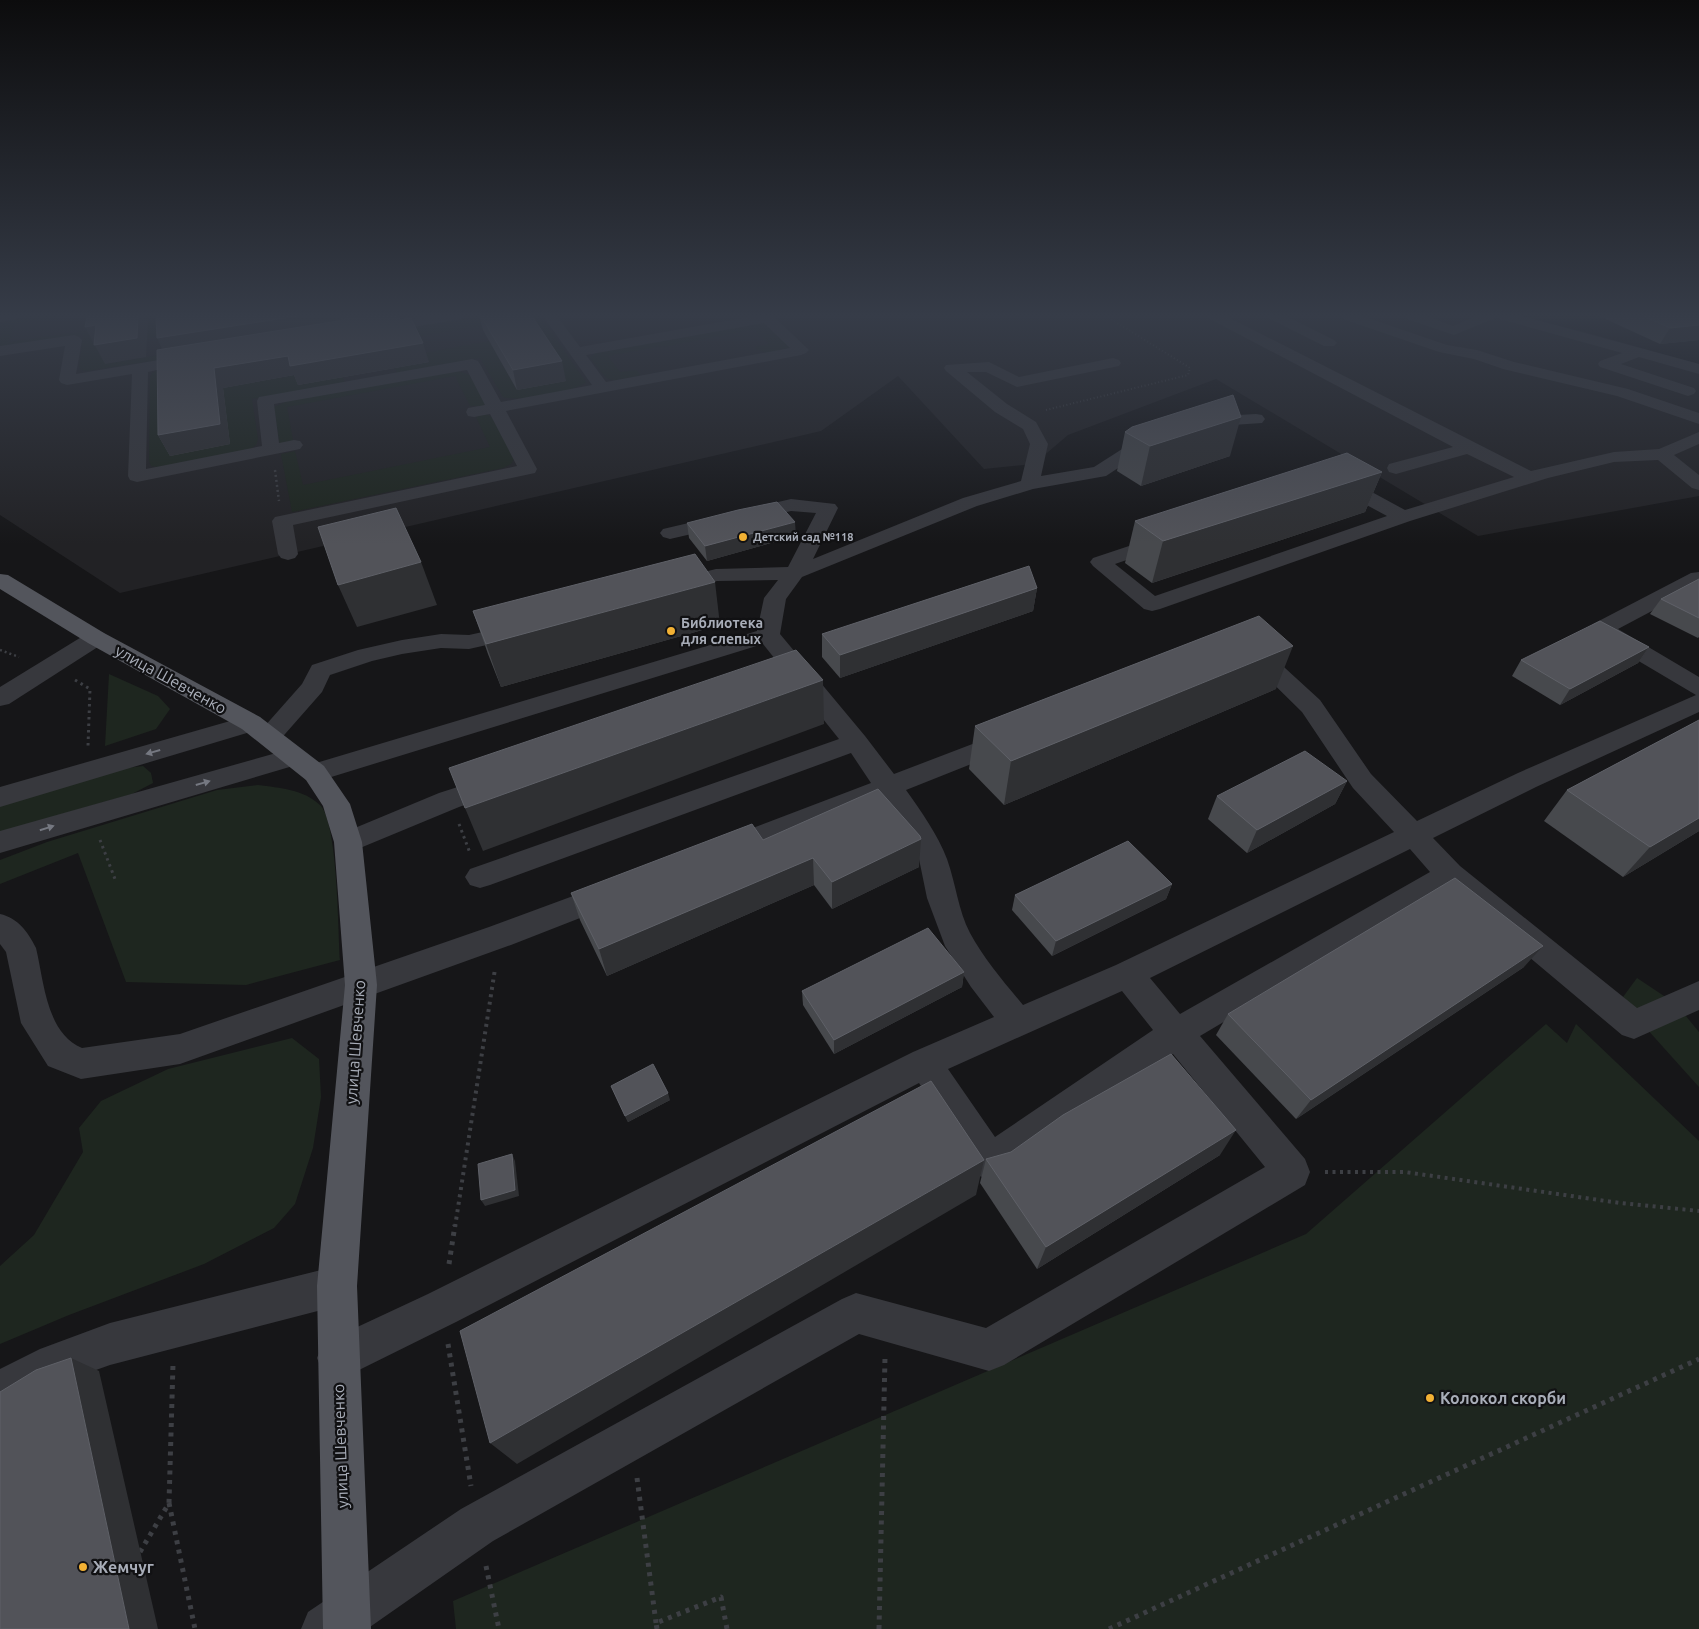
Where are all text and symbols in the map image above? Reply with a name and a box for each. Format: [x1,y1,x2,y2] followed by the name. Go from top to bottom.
[737,531,749,543] marker: Детский сад №118
[753,531,853,543] place label: Детский сад №118
[681,615,763,647] place label: Библиотека для слепых
[665,625,677,637] marker: Библиотека для слепых
[112,641,230,717] street label: улица Шевченко
[146,748,161,756] one-way arrow
[195,779,210,787] one-way arrow
[39,824,54,832] one-way arrow
[342,979,368,1105] street label: улица Шевченко
[329,1383,351,1509] street label: улица Шевченко
[1440,1389,1566,1407] place label: Колокол скорби
[1424,1392,1436,1404] marker: Колокол скорби
[93,1558,154,1576] place label: Жемчуг
[77,1561,89,1573] marker: Жемчуг

